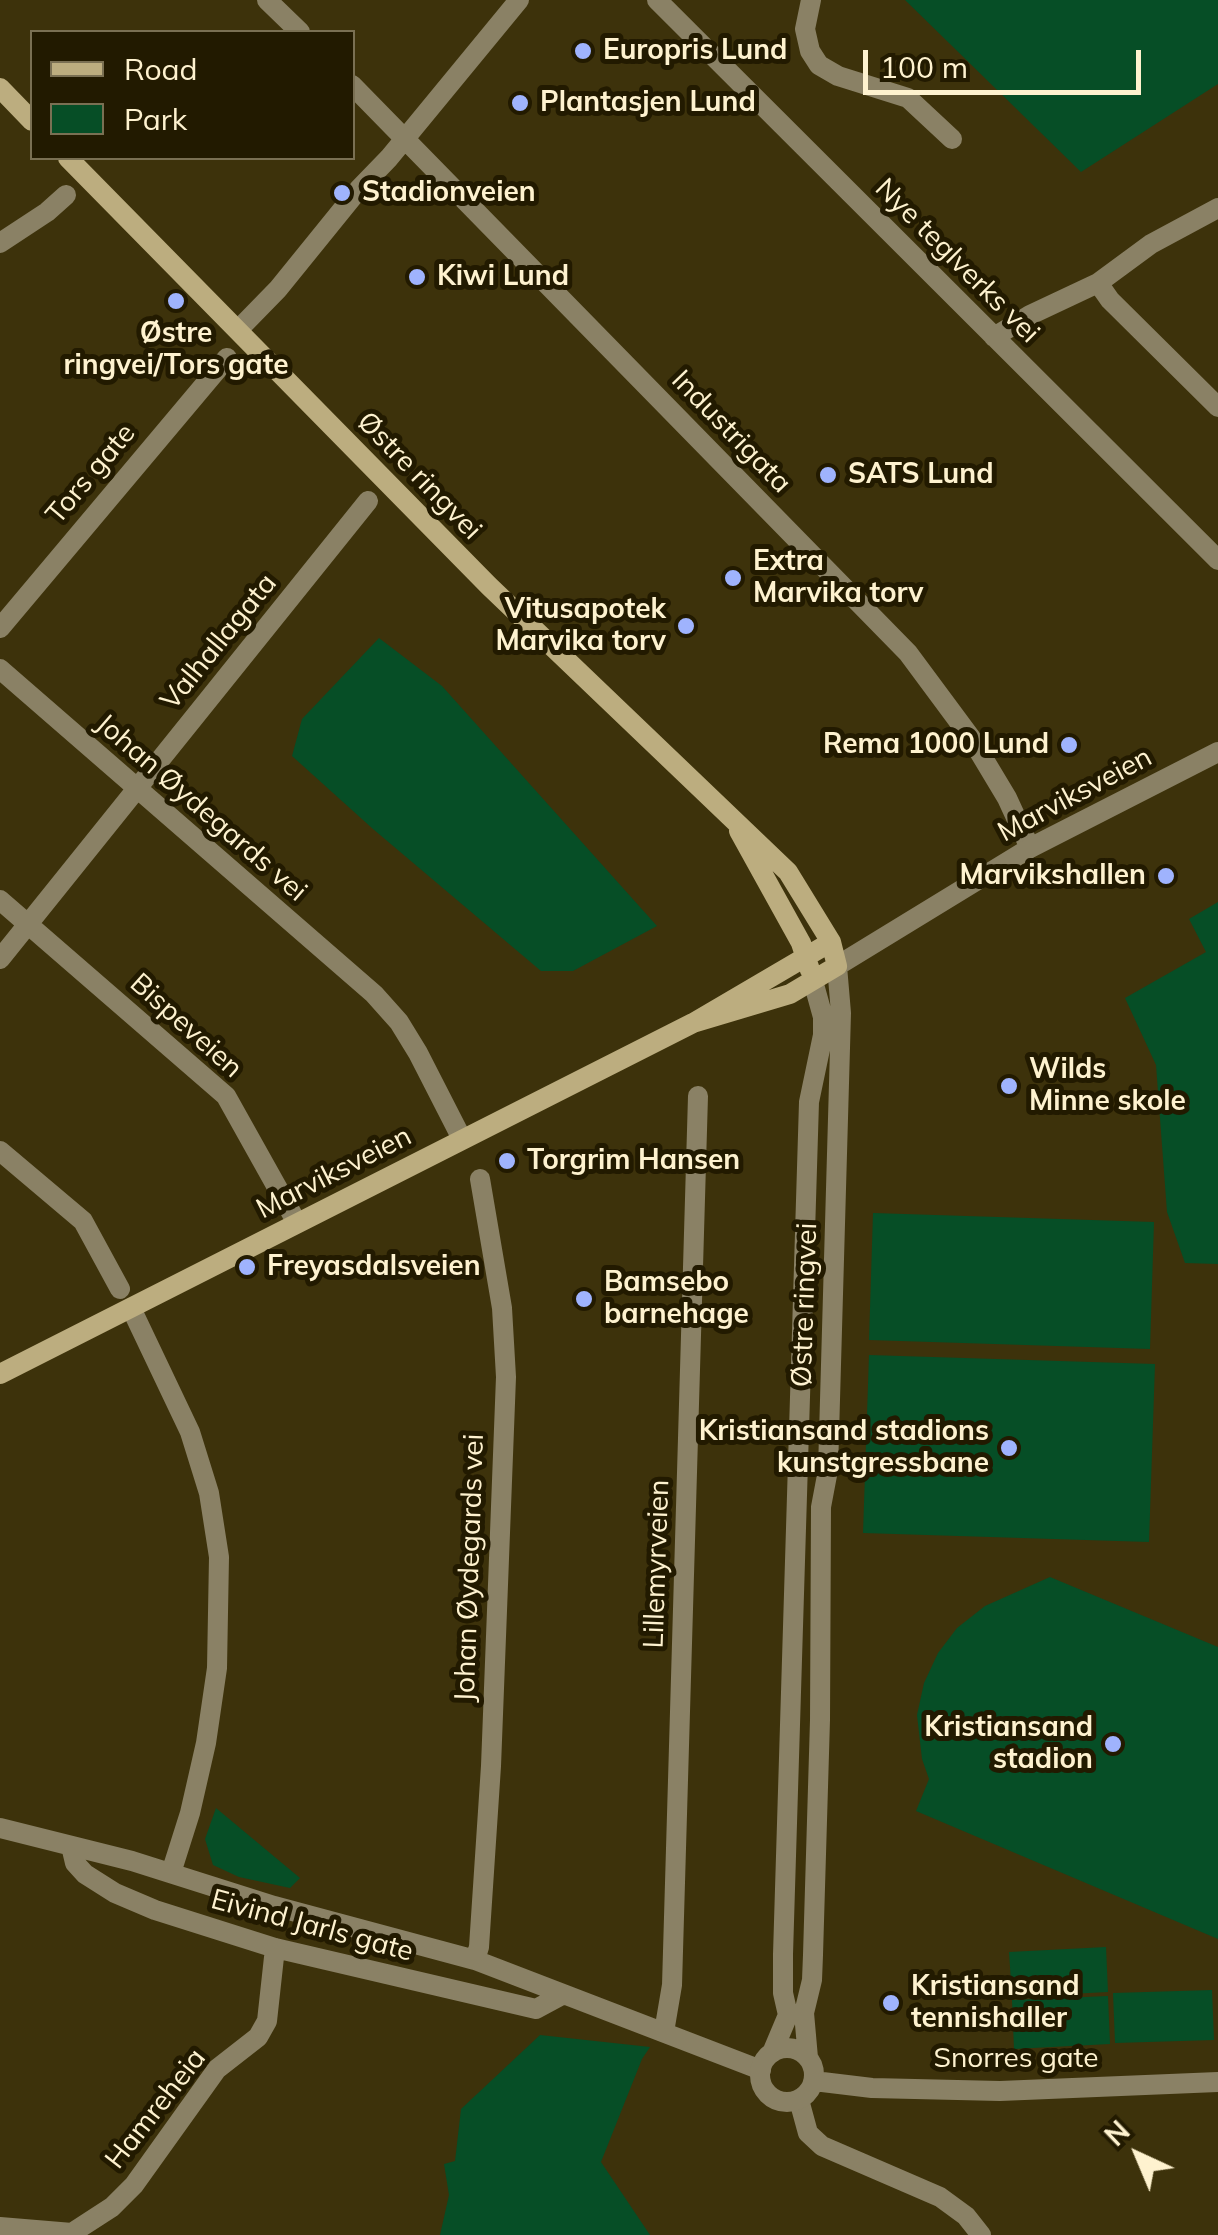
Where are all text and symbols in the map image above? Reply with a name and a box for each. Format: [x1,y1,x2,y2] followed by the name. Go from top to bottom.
[30,30,355,160] legend
[868,30,1146,92] scale bar
[603,34,787,68] place label: Europris Lund
[572,40,594,62] marker: Europris Lund
[880,48,968,86] text: 100 m
[124,50,198,88] text: Road
[540,86,756,120] place label: Plantasjen Lund
[509,92,531,114] marker: Plantasjen Lund
[124,100,187,138] text: Park
[868,172,1046,350] street label: Nye teglverks vei
[362,176,536,210] place label: Stadionveien
[331,182,353,204] marker: Stadionveien
[437,260,569,294] place label: Kiwi Lund
[406,266,428,288] marker: Kiwi Lund
[165,290,187,312] marker: Østre ringvei/Tors gate
[63,317,289,383] place label: Østre ringvei/Tors gate
[664,364,798,500] street label: Industrigata
[350,405,488,547] street label: Østre ringvei
[39,417,143,531] street label: Tors gate
[848,458,993,492] place label: SATS Lund
[817,464,839,486] marker: SATS Lund
[753,545,924,611] place label: Extra Marvika torv
[154,567,284,717] street label: Valhallagata
[722,567,744,589] marker: Extra Marvika torv
[495,593,666,659] place label: Vitusapotek Marvika torv
[675,615,697,637] marker: Vitusapotek Marvika torv
[89,707,313,909] street label: Johan Øydegards vei
[823,728,1049,762] place label: Rema 1000 Lund
[1058,734,1080,756] marker: Rema 1000 Lund
[992,740,1158,850] street label: Marviksveien
[960,859,1146,893] place label: Marvikshallen
[1155,865,1177,887] marker: Marvikshallen
[123,967,249,1085] street label: Bispeveien
[1029,1053,1186,1119] place label: Wilds Minne skole
[998,1075,1020,1097] marker: Wilds Minne skole
[251,1120,417,1226] street label: Marviksveien
[527,1144,740,1178] place label: Torgrim Hansen
[496,1150,518,1172] marker: Torgrim Hansen
[785,1222,825,1388] street label: Østre ringvei
[267,1250,481,1284] place label: Freyasdalsveien
[236,1256,258,1278] marker: Freyasdalsveien
[604,1266,749,1332] place label: Bamsebo barnehage
[573,1288,595,1310] marker: Bamsebo barnehage
[699,1415,989,1481] place label: Kristiansand stadions kunstgressbane
[449,1433,491,1703] street label: Johan Øydegards vei
[998,1437,1020,1459] marker: Kristiansand stadions kunstgressbane
[637,1479,677,1649] street label: Lillemyrveien
[924,1711,1093,1777] place label: Kristiansand stadion
[1102,1733,1124,1755] marker: Kristiansand stadion
[207,1883,417,1969] street label: Eivind Jarls gate
[911,1970,1080,2036] place label: Kristiansand tennishaller
[880,1992,902,2014] marker: Kristiansand tennishaller
[99,2042,213,2176] street label: Hamreheia
[934,2042,1098,2076] street label: Snorres gate
[1088,2105,1188,2205] north arrow
[1097,2113,1137,2153] text: N

